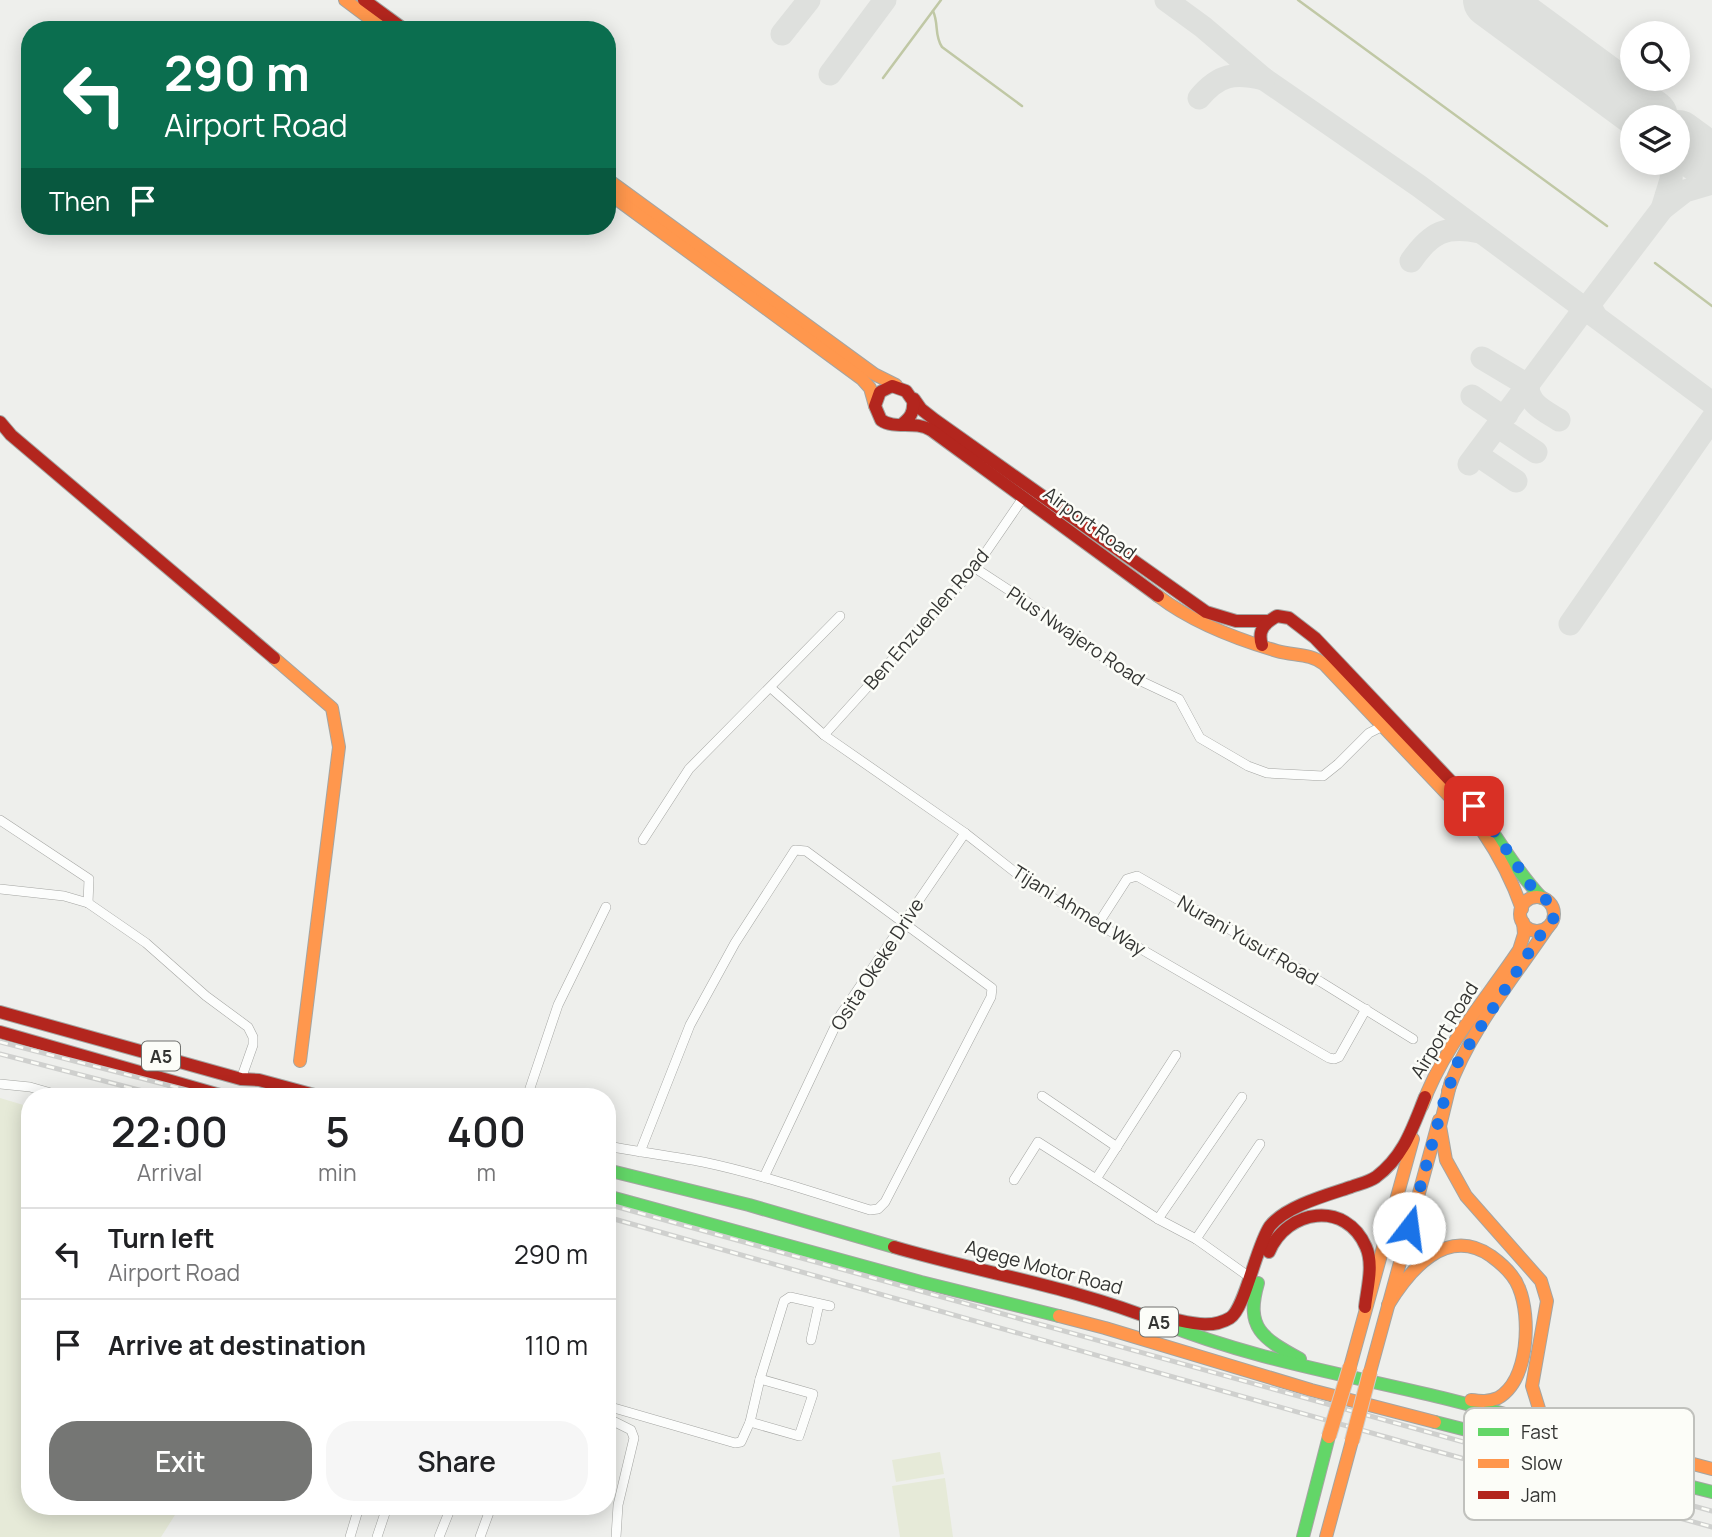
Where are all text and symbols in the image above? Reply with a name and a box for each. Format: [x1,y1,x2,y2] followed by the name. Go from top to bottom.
[1620,21,1690,175] map controls
[1620,21,1690,91] button: search
[164,39,310,106] text: 290 m
[49,49,140,140] icon: left
[164,103,348,147] text: Airport Road
[1620,105,1690,175] button: layers
[124,182,162,220] icon: arrive
[49,183,110,219] text: Then
[1038,480,1142,566] street label: Airport Road
[858,543,994,695] street label: Ben Enzuenlen Road
[1002,580,1150,692] street label: Pius Nwajero Road
[1444,776,1504,836] pin
[1455,787,1493,825] icon: arrive
[1007,858,1151,962] street label: Tijani Ahmed Way
[1173,889,1323,991] street label: Nurani Yusuf Road
[824,893,930,1035] street label: Osita Okeke Drive
[1404,977,1484,1083] street label: Airport Road
[142,1042,180,1070] road number: A5
[111,1102,228,1160] text: 22:00
[325,1102,350,1160] text: 5
[447,1102,526,1160] text: 400
[137,1156,202,1188] text: Arrival
[318,1156,357,1188] text: min
[477,1156,496,1188] text: m
[1372,1191,1446,1265] position arrow
[108,1220,215,1256] text: Turn left
[962,1233,1126,1301] street label: Agege Motor Road
[49,1235,87,1273] icon: left
[514,1236,588,1272] text: 290 m
[108,1256,240,1288] text: Airport Road
[1140,1308,1178,1336] road number: A5
[49,1326,87,1364] icon: arrive
[108,1327,366,1363] text: Arrive at destination
[525,1327,588,1363] text: 110 m
[1464,1408,1694,1520] legend
[1521,1419,1558,1445] text: Fast
[49,1421,312,1501] button: Exit
[326,1421,588,1501] button: Share
[1521,1450,1563,1476] text: Slow
[1521,1482,1556,1508] text: Jam

